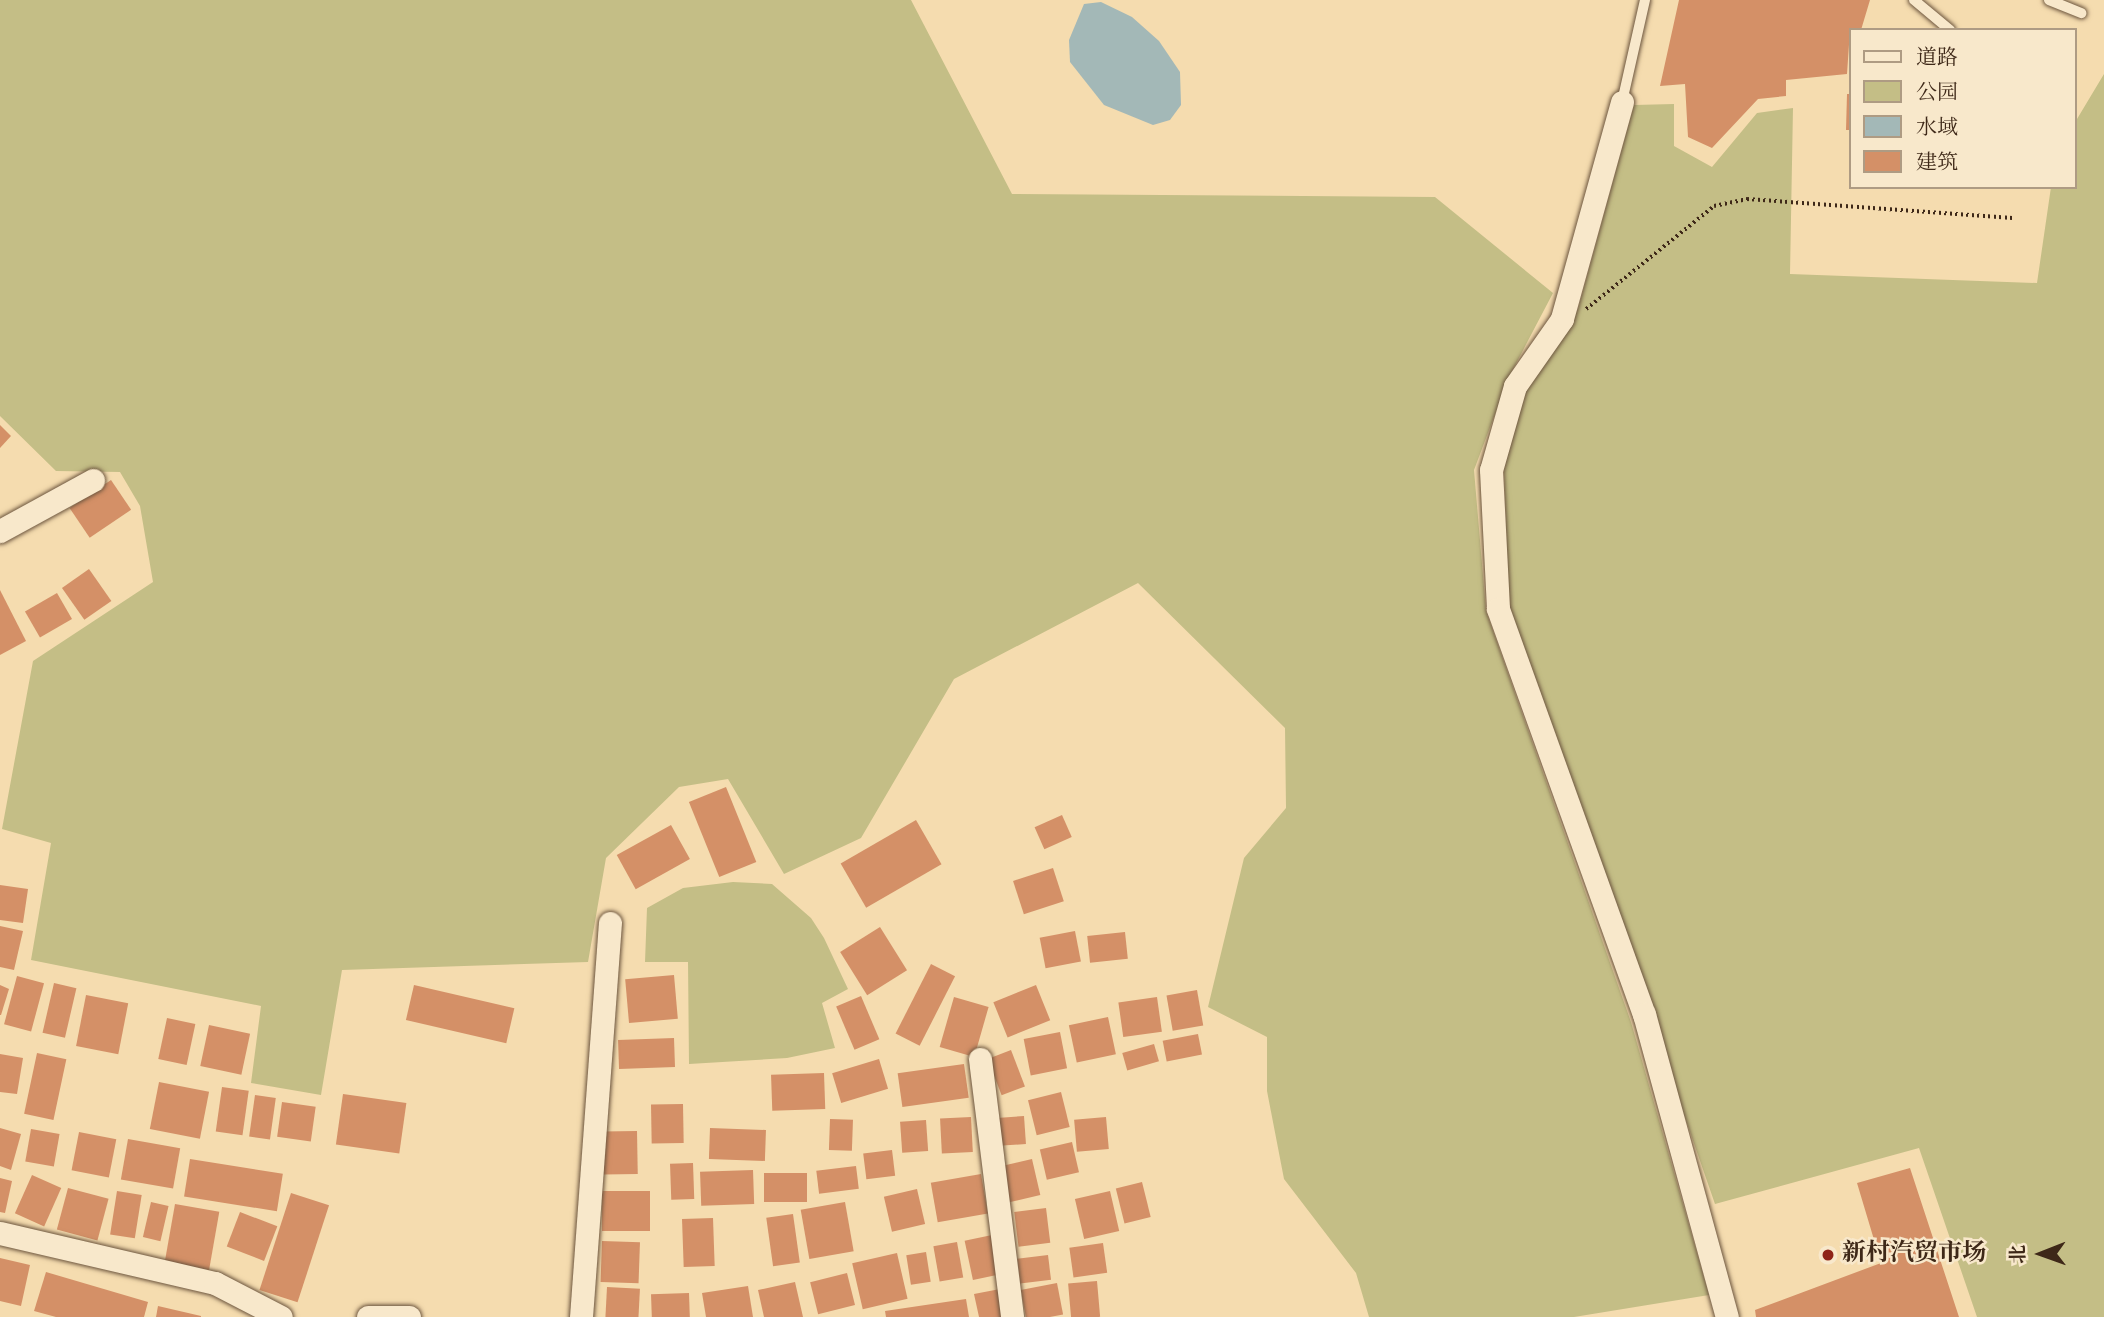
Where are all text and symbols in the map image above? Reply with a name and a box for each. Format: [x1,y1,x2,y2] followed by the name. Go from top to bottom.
[1848,28,2076,189] legend
[1916,44,1958,74] text: 道路
[1916,79,1958,109] text: 公园
[1916,114,1958,144] text: 水域
[1916,149,1958,179] text: 建筑
[2006,1219,2076,1289] north arrow
[1842,1241,1986,1269] place label: 新村汽贸市场
[2006,1245,2033,1264] text: 北
[1820,1247,1836,1263] marker: 新村汽贸市场

